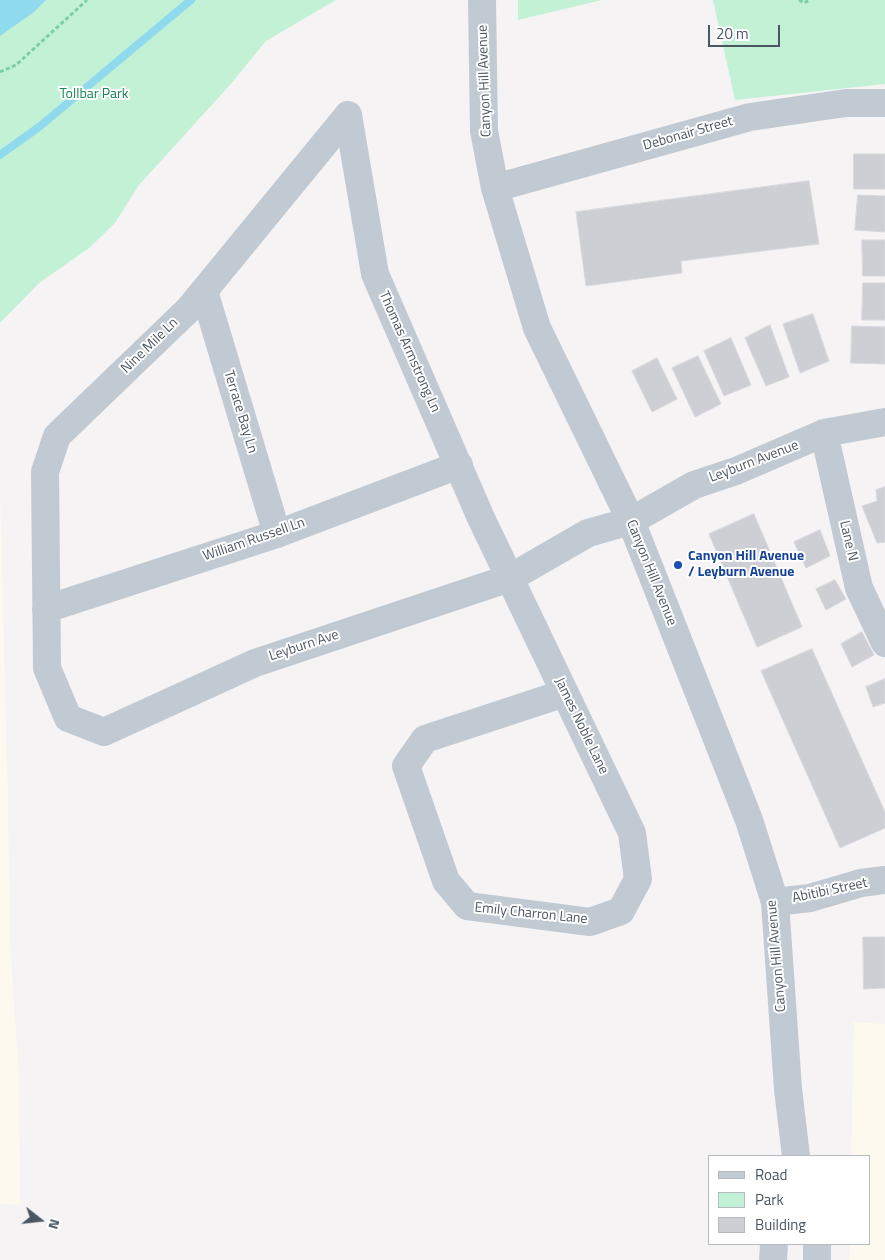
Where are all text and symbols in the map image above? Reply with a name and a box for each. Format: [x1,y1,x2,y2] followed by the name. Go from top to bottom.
[710,15,782,47] scale bar
[716,22,749,45] text: 20 m
[475,24,495,138] street label: Canyon Hill Avenue
[59,87,129,103] park label: Tollbar Park
[641,113,735,155] street label: Debonair Street
[375,289,443,415] street label: Thomas Armstrong Ln
[118,315,182,377] street label: Nine Mile Ln
[219,369,261,455] street label: Terrace Bay Ln
[707,437,801,487] street label: Leyburn Avenue
[201,515,307,565] street label: William Russell Ln
[622,518,680,628] street label: Canyon Hill Avenue
[835,519,861,563] street label: Lane N
[688,549,804,582] place label: Canyon Hill Avenue / Leyburn Avenue
[672,559,684,571] marker: Canyon Hill Avenue / Leyburn Avenue
[267,627,341,665] street label: Leyburn Ave
[550,675,612,777] street label: James Noble Lane
[791,875,869,907] street label: Abitibi Street
[764,899,790,1013] street label: Canyon Hill Avenue
[474,900,588,928] street label: Emily Charron Lane
[708,1155,870,1245] legend
[755,1163,787,1186] text: Road
[755,1188,784,1211] text: Park
[15,1195,65,1245] north arrow
[755,1213,806,1236] text: Building
[43,1217,66,1232] text: N

